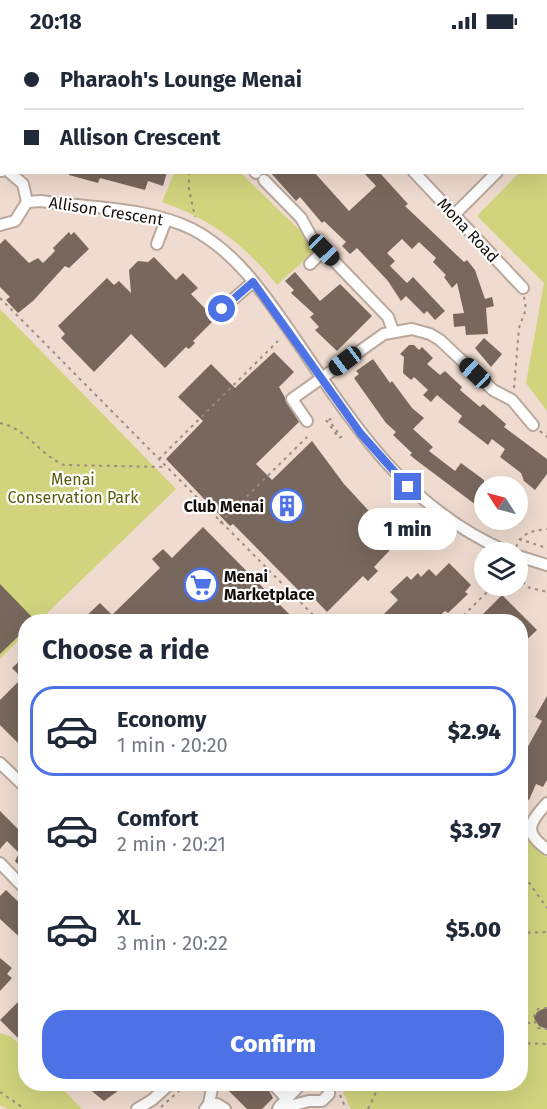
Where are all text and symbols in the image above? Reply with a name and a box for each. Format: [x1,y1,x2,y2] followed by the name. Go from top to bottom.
[30,8,82,35] text: 20:18
[60,66,302,93] text: Pharaoh's Lounge Menai
[60,124,220,151] text: Allison Crescent
[48,193,165,229] street label: Allison Crescent
[433,194,503,266] street label: Mona Road
[305,231,343,269] car
[208,295,235,322] route start
[325,343,365,379] car
[456,354,494,392] car
[8,470,139,507] park label: Menai Conservation Park
[394,473,421,500] route end
[474,476,528,530] north arrow
[474,476,528,596] map controls
[269,488,305,524] building icon: Club Menai
[184,497,264,516] place label: Club Menai
[358,508,458,550] callout: 1 min
[384,517,431,541] text: 1 min
[474,542,528,596] button: layers
[183,567,219,603] supermarket icon: Menai Marketplace
[224,567,315,604] place label: Menai Marketplace
[42,634,209,666] text: Choose a ride
[45,704,99,758] icon: car
[117,706,206,733] text: Economy
[448,718,501,745] text: $2.94
[117,733,228,757] text: 1 min · 20:20
[45,803,99,857] icon: car
[117,805,198,832] text: Comfort
[450,817,501,844] text: $3.97
[117,832,226,856] text: 2 min · 20:21
[45,902,99,956] icon: car
[117,904,141,931] text: XL
[446,916,501,943] text: $5.00
[117,931,228,955] text: 3 min · 20:22
[42,1010,504,1079] button: Confirm

